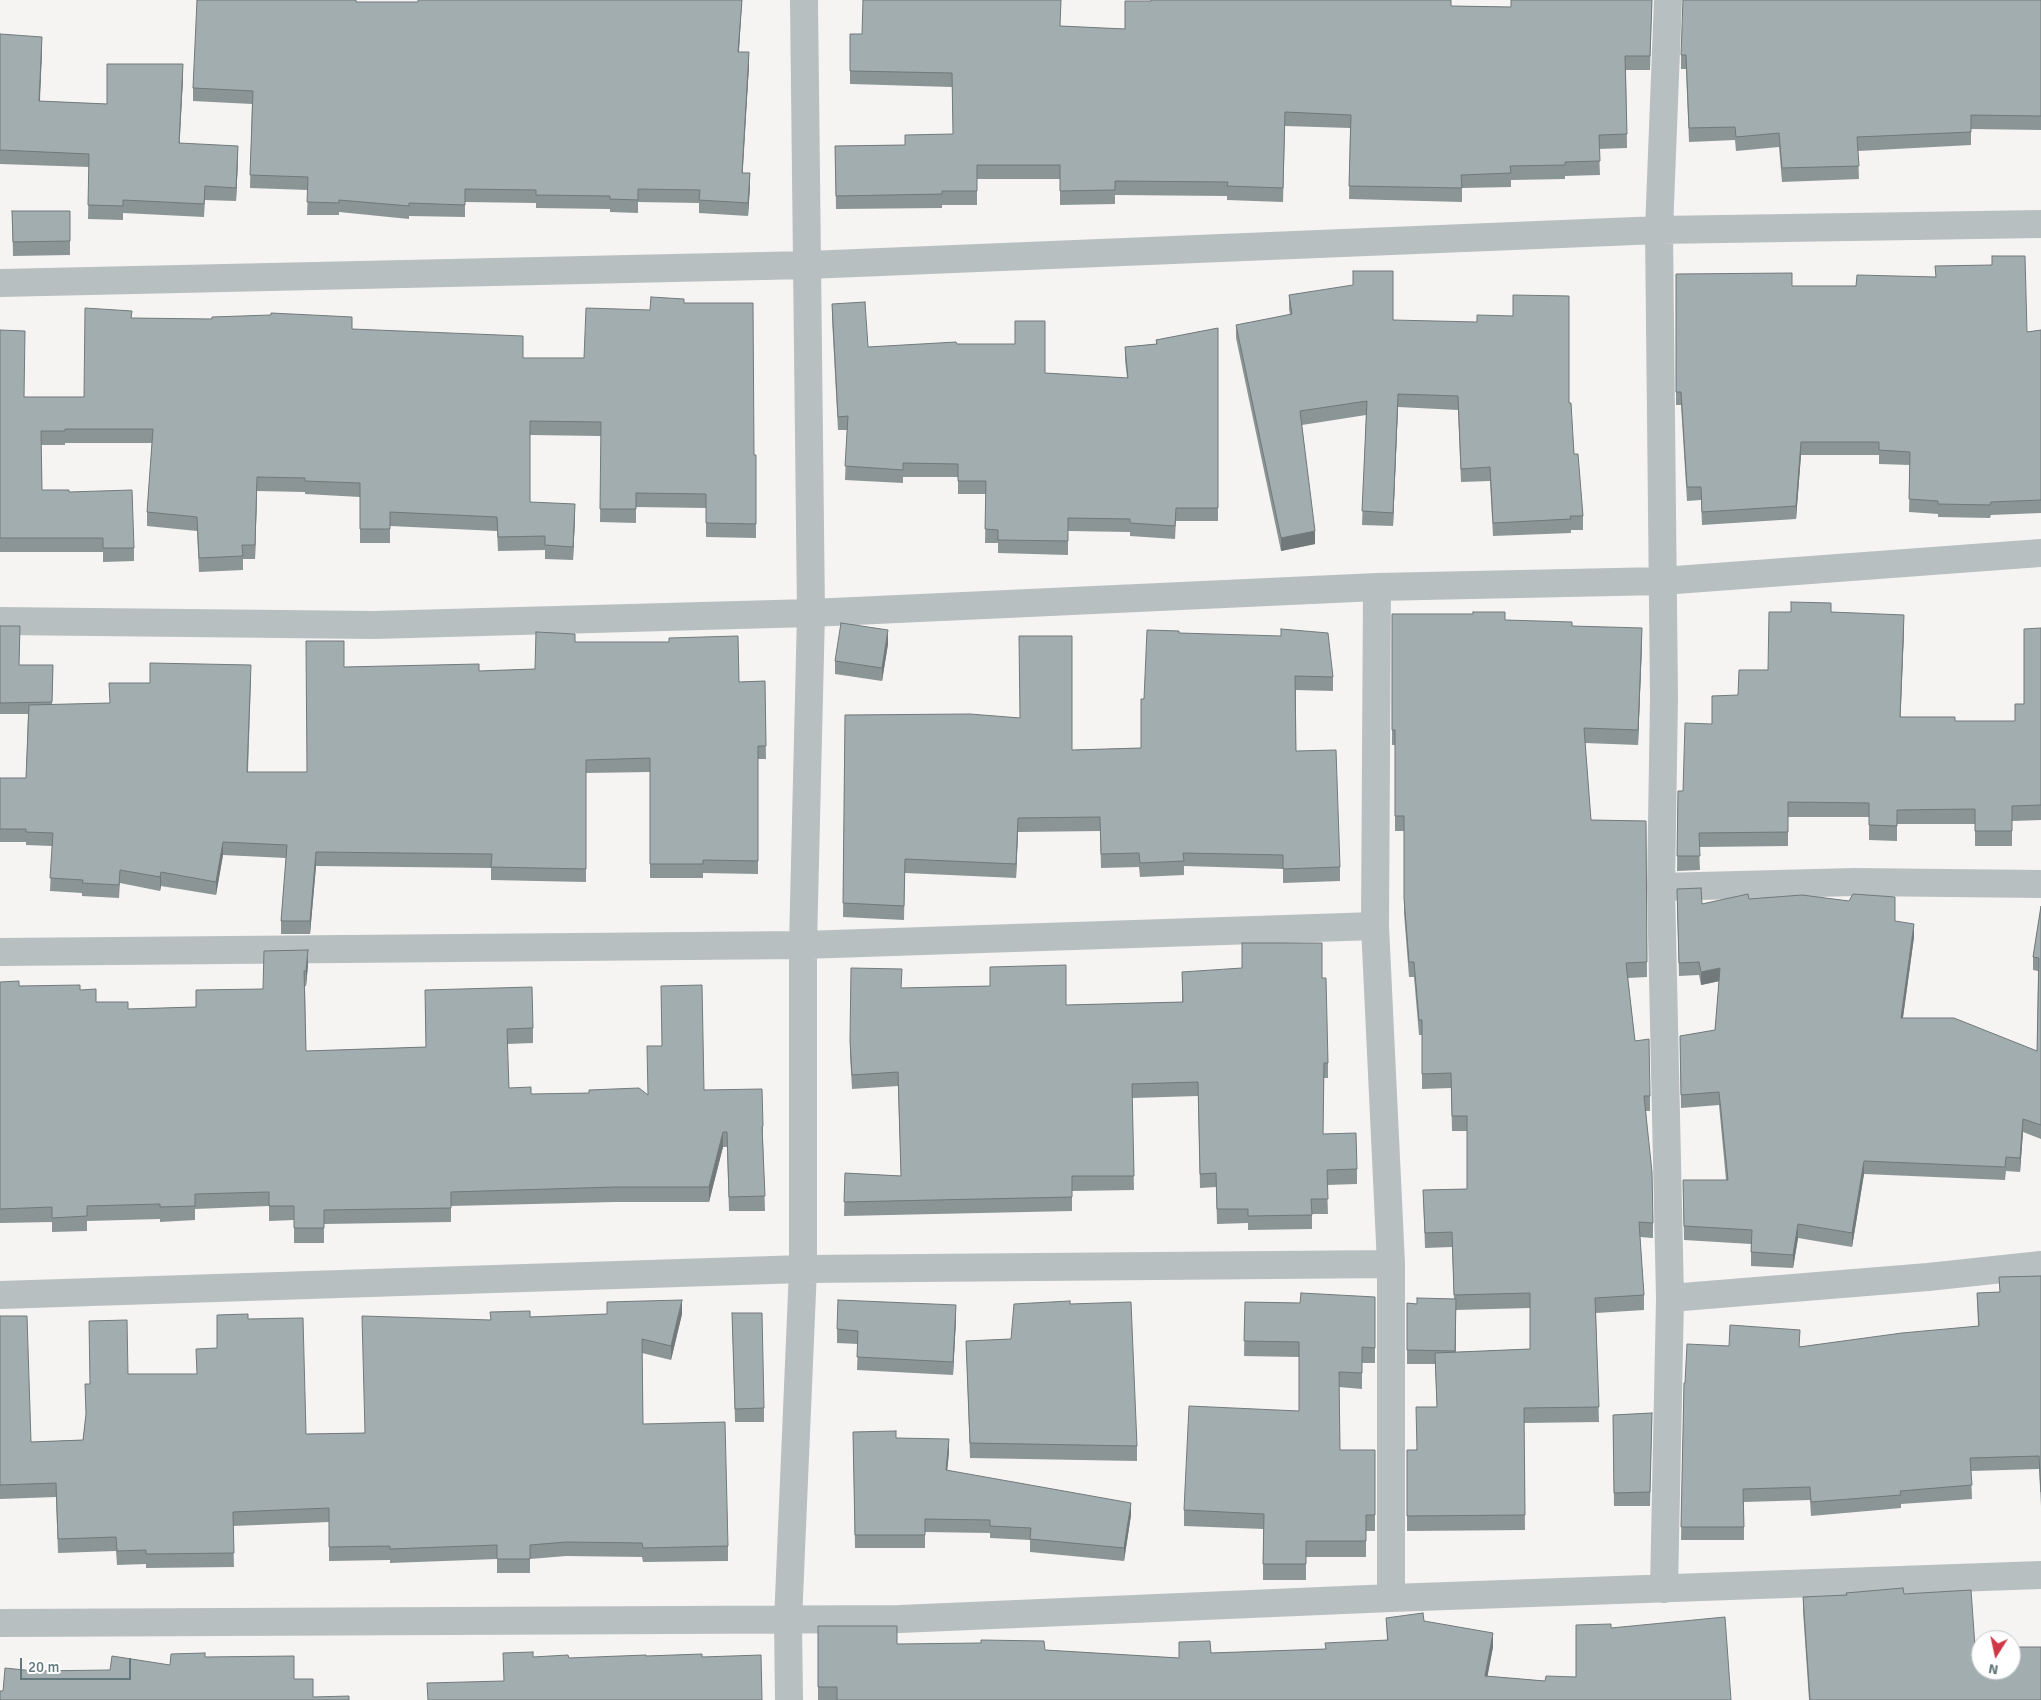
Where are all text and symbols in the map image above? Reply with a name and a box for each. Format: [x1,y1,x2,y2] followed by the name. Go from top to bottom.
[1971,1630,2021,1680] north arrow
[22,1648,134,1680] scale bar
[28,1658,59,1676] text: 20 m
[1987,1660,2000,1678] text: N

